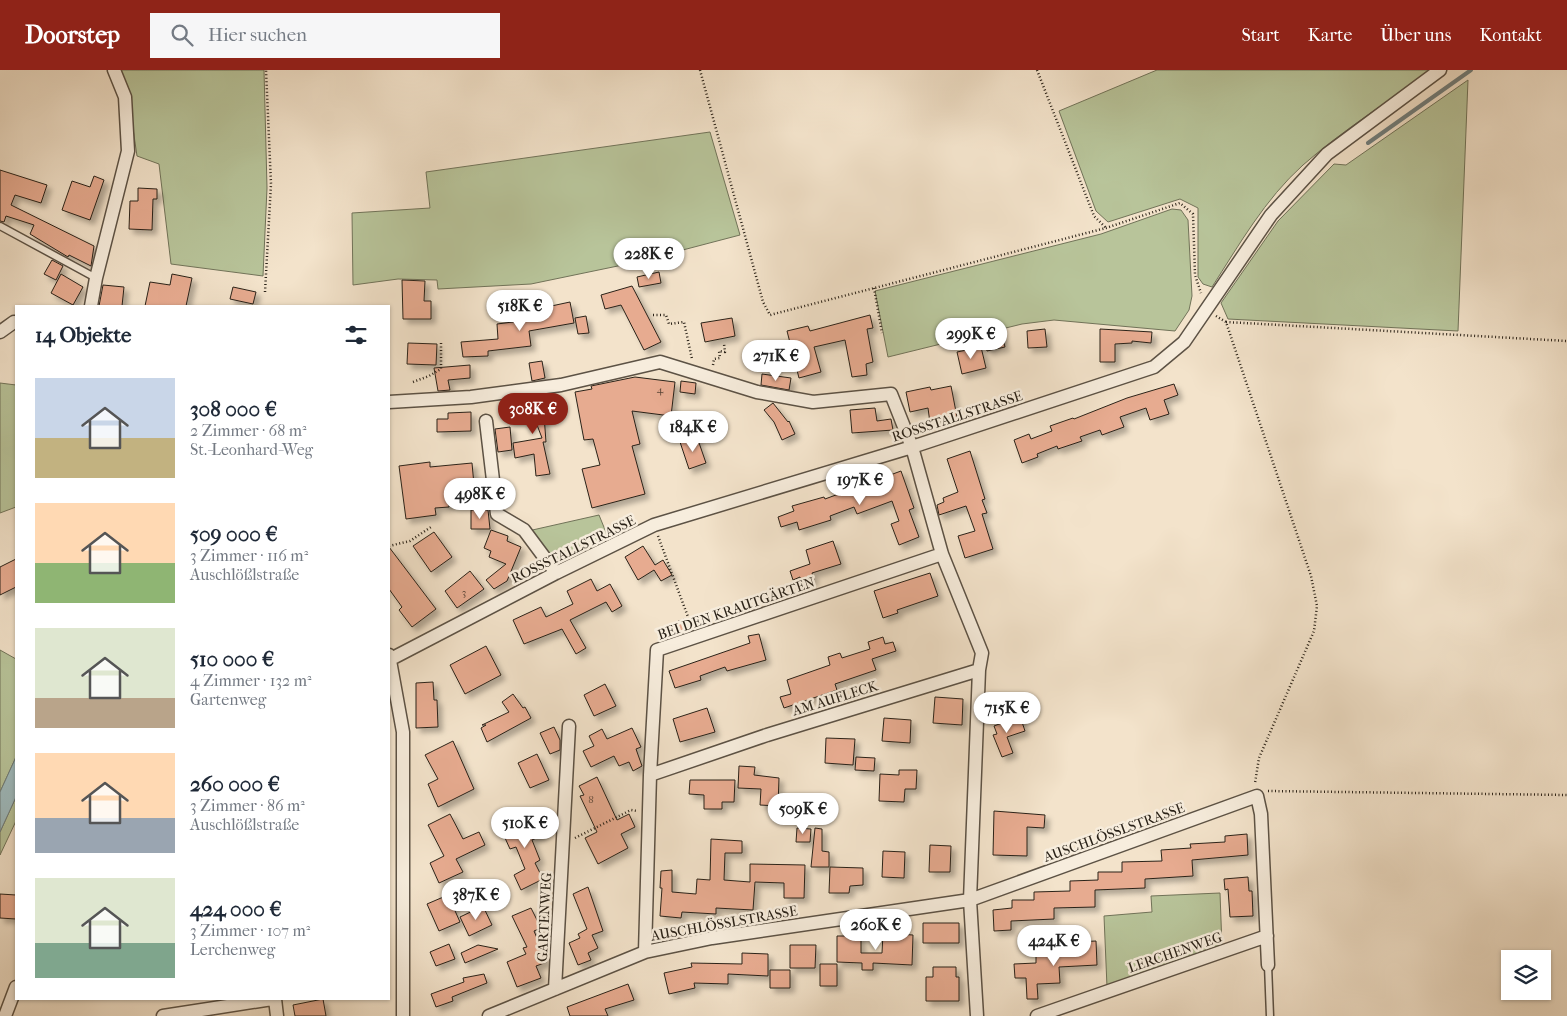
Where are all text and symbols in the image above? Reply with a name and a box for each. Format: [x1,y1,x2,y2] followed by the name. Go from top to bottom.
[150,13,500,58] search box
[25,21,120,49] text: Doorstep
[168,21,196,49] icon: search
[208,24,307,46] text: Hier suchen
[1241,25,1280,46] text: Start
[1308,25,1352,46] text: Karte
[1380,25,1451,46] text: Über uns
[1479,25,1542,46] text: Kontakt
[608,238,690,280] pin: 228K €
[624,244,674,263] text: 228K €
[479,290,561,332] pin: 518K €
[497,296,543,315] text: 518K €
[930,318,1012,360] pin: 299K €
[342,321,370,349] icon: filters
[35,323,131,347] text: 14 Objekte
[946,324,996,343] text: 299K €
[735,340,817,382] pin: 271K €
[753,346,799,365] text: 271K €
[657,383,664,396] house number: 4
[890,387,1025,446] street label: ROSSSTALLSTRASSE
[492,392,574,435] pin: 308K €
[190,397,277,421] text: 308 000 €
[75,398,135,458] icon: home
[509,399,557,418] text: 308K €
[652,410,734,453] pin: 184K €
[669,417,717,436] text: 184K €
[190,421,307,440] text: 2 Zimmer · 68 m²
[190,440,313,459] text: St.-Leonhard-Weg
[819,464,901,506] pin: 197K €
[837,470,883,489] text: 197K €
[439,478,521,520] pin: 498K €
[455,484,505,503] text: 498K €
[508,512,639,587] street label: ROSSSTALLSTRASSE
[190,522,278,546] text: 509 000 €
[75,523,135,583] icon: home
[190,546,308,565] text: 3 Zimmer · 116 m²
[190,565,299,584] text: Auschlößlstraße
[655,573,817,643] street label: BEI DEN KRAUTGÄRTEN
[462,586,466,599] house number: 3
[190,647,274,671] text: 510 000 €
[75,648,135,708] icon: home
[190,671,312,690] text: 4 Zimmer · 132 m²
[789,677,881,720] street label: AM AUFLECK
[190,690,266,709] text: Gartenweg
[966,692,1048,734] pin: 715K €
[985,698,1029,717] text: 715K €
[190,772,280,796] text: 260 000 €
[75,773,135,833] icon: home
[762,792,844,835] pin: 509K €
[588,793,594,806] house number: 8
[190,796,305,815] text: 3 Zimmer · 86 m²
[1040,798,1187,866] street label: AUSCHLÖSSLSTRASSE
[779,799,827,818] text: 509K €
[484,806,566,849] pin: 510K €
[502,813,548,832] text: 510K €
[190,815,299,834] text: Auschlößlstraße
[534,872,555,962] street label: GARTENWEG
[435,878,517,921] pin: 387K €
[453,885,499,904] text: 387K €
[190,897,282,921] text: 424 000 €
[75,898,135,958] icon: home
[648,901,799,945] street label: AUSCHLÖSSLSTRASSE
[835,908,917,951] pin: 260K €
[851,915,901,934] text: 260K €
[190,921,310,940] text: 3 Zimmer · 107 m²
[1013,924,1095,967] pin: 424K €
[1126,928,1225,977] street label: LERCHENWEG
[1028,931,1080,950] text: 424K €
[190,940,275,959] text: Lerchenweg
[1501,950,1551,1000] map controls
[1501,950,1551,1000] button: layers

